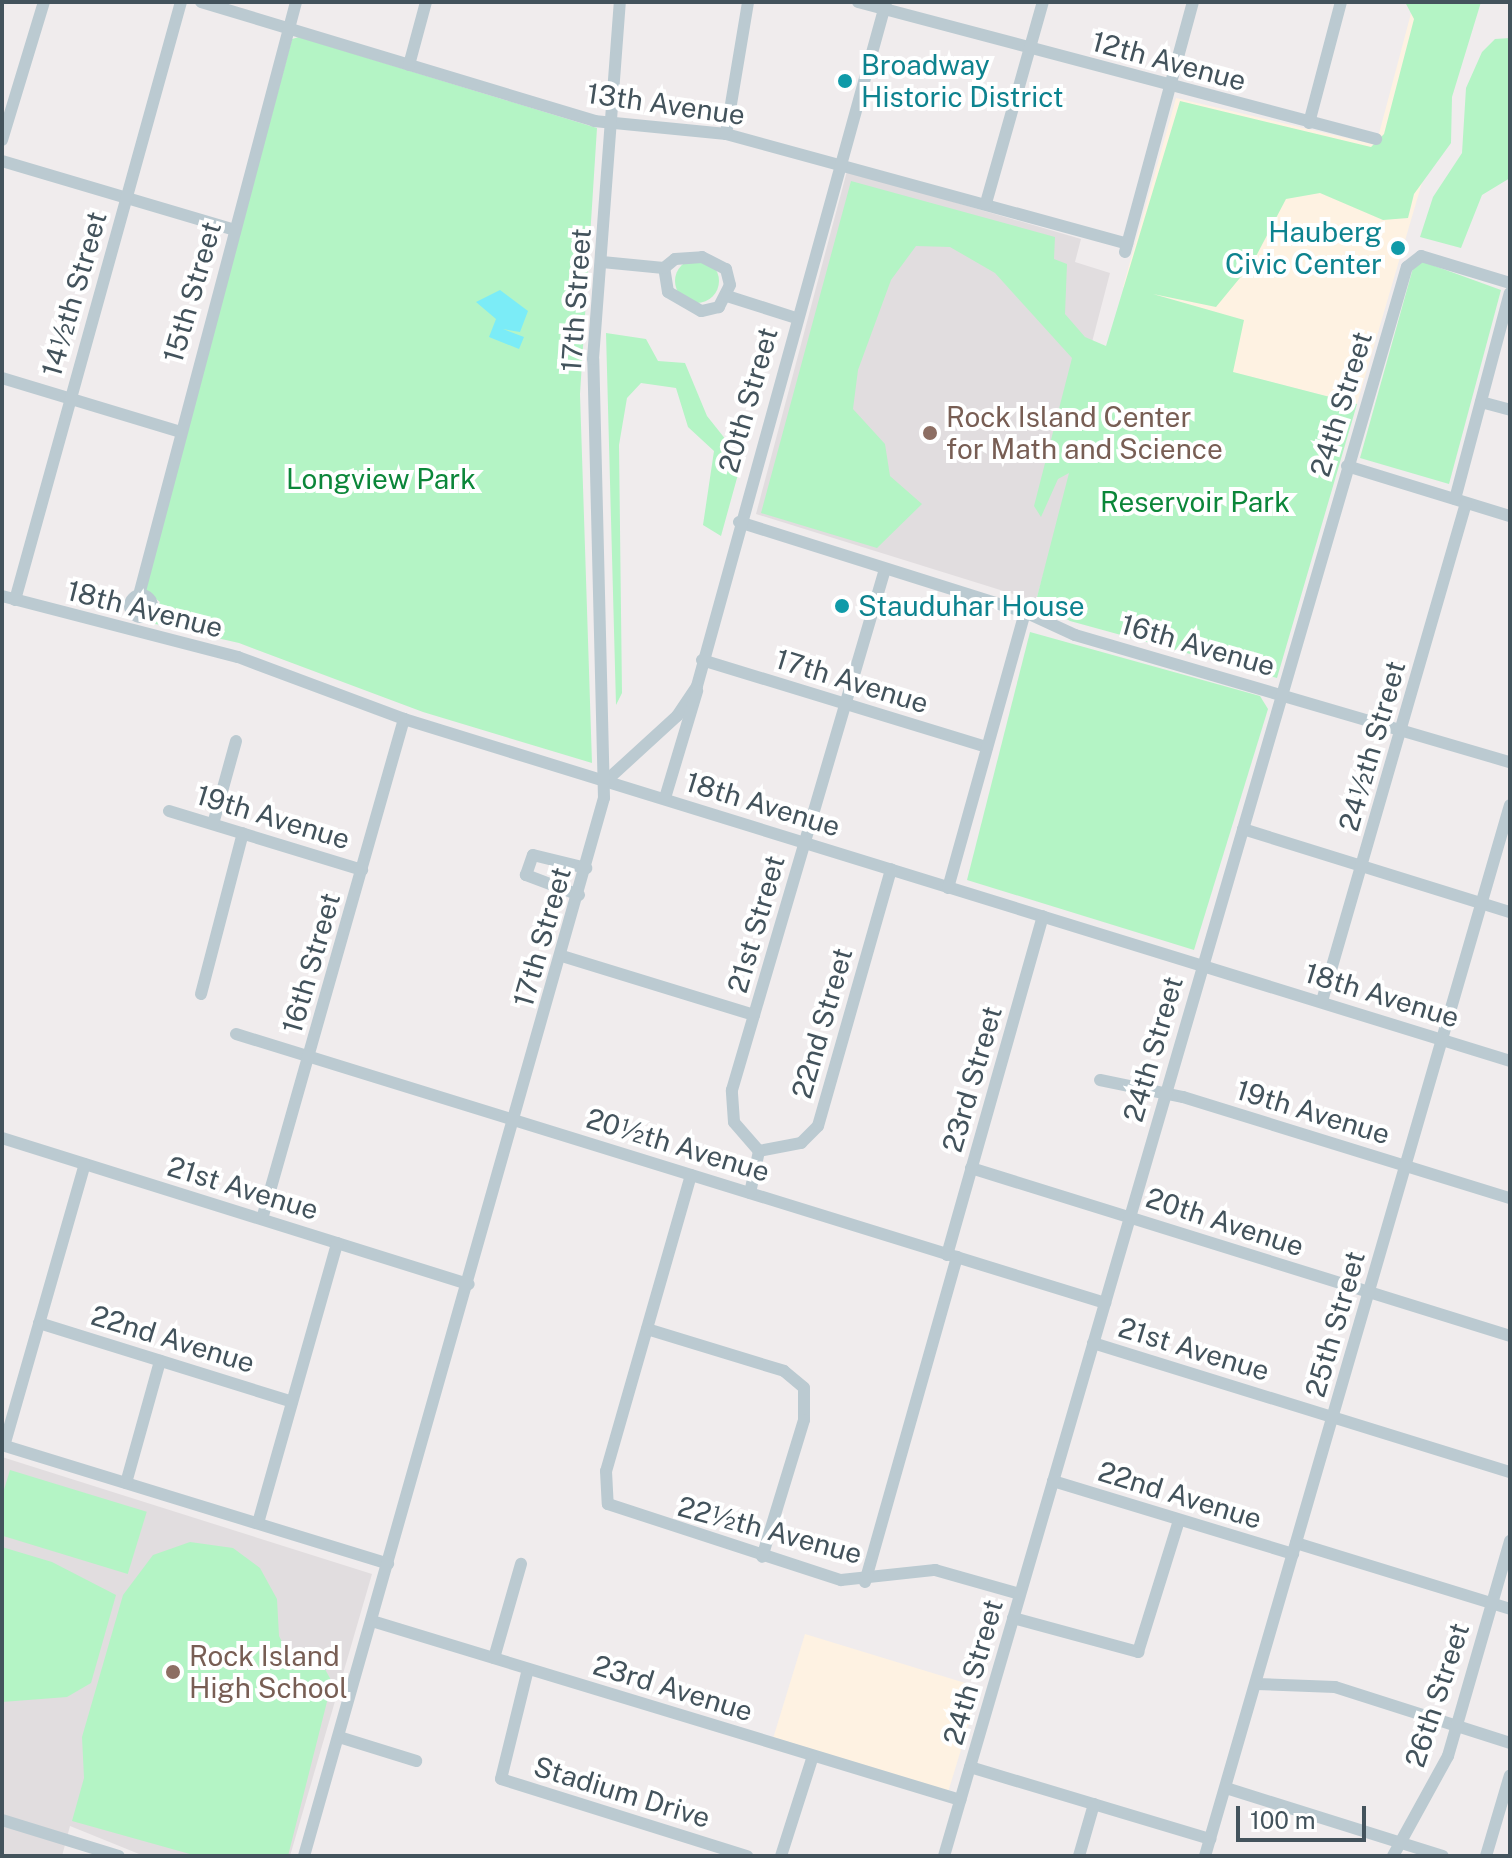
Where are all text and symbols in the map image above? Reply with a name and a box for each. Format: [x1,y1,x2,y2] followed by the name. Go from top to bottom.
[1088,24,1250,98] street label: 12th Avenue
[861,48,1064,114] place label: Broadway Historic District
[836,72,854,90] marker: Broadway Historic District
[585,76,747,132] street label: 13th Avenue
[34,208,114,380] street label: 14½th Street
[1225,215,1382,281] place label: Hauberg Civic Center
[156,218,228,366] street label: 15th Street
[554,227,598,373] street label: 17th Street
[1389,239,1407,257] marker: Hauberg Civic Center
[711,324,785,476] street label: 20th Street
[1303,327,1379,481] street label: 24th Street
[946,400,1223,466] place label: Rock Island Center for Math and Science
[921,424,939,442] marker: Rock Island Center for Math and Science
[286,462,476,496] park label: Longview Park
[1100,485,1290,519] park label: Reservoir Park
[64,573,226,645] street label: 18th Avenue
[858,589,1085,623] place label: Stauduhar House
[833,597,851,615] marker: Stauduhar House
[1117,607,1279,683] street label: 16th Avenue
[771,642,933,720] street label: 17th Avenue
[1332,657,1412,835] street label: 24½th Street
[682,765,844,843] street label: 18th Avenue
[192,778,354,856] street label: 19th Avenue
[720,851,792,997] street label: 21st Street
[506,863,578,1011] street label: 17th Street
[275,889,347,1037] street label: 16th Street
[785,944,859,1102] street label: 22nd Street
[1301,956,1463,1034] street label: 18th Avenue
[1116,972,1190,1126] street label: 24th Street
[935,1002,1009,1156] street label: 23rd Street
[1232,1073,1394,1151] street label: 19th Avenue
[582,1101,774,1189] street label: 20½th Avenue
[164,1149,322,1227] street label: 21st Avenue
[1142,1181,1308,1263] street label: 20th Avenue
[1298,1247,1372,1401] street label: 25th Street
[87,1298,259,1380] street label: 22nd Avenue
[1115,1310,1273,1388] street label: 21st Avenue
[1094,1454,1266,1536] street label: 22nd Avenue
[674,1489,866,1571] street label: 22½th Avenue
[936,1595,1010,1749] street label: 24th Street
[1398,1619,1476,1771] street label: 26th Street
[189,1639,348,1705] place label: Rock Island High School
[589,1648,757,1728] street label: 23rd Avenue
[164,1663,182,1681] marker: Rock Island High School
[530,1749,714,1835] street label: Stadium Drive
[1240,1790,1370,1840] scale bar
[1250,1806,1316,1834] text: 100 m

